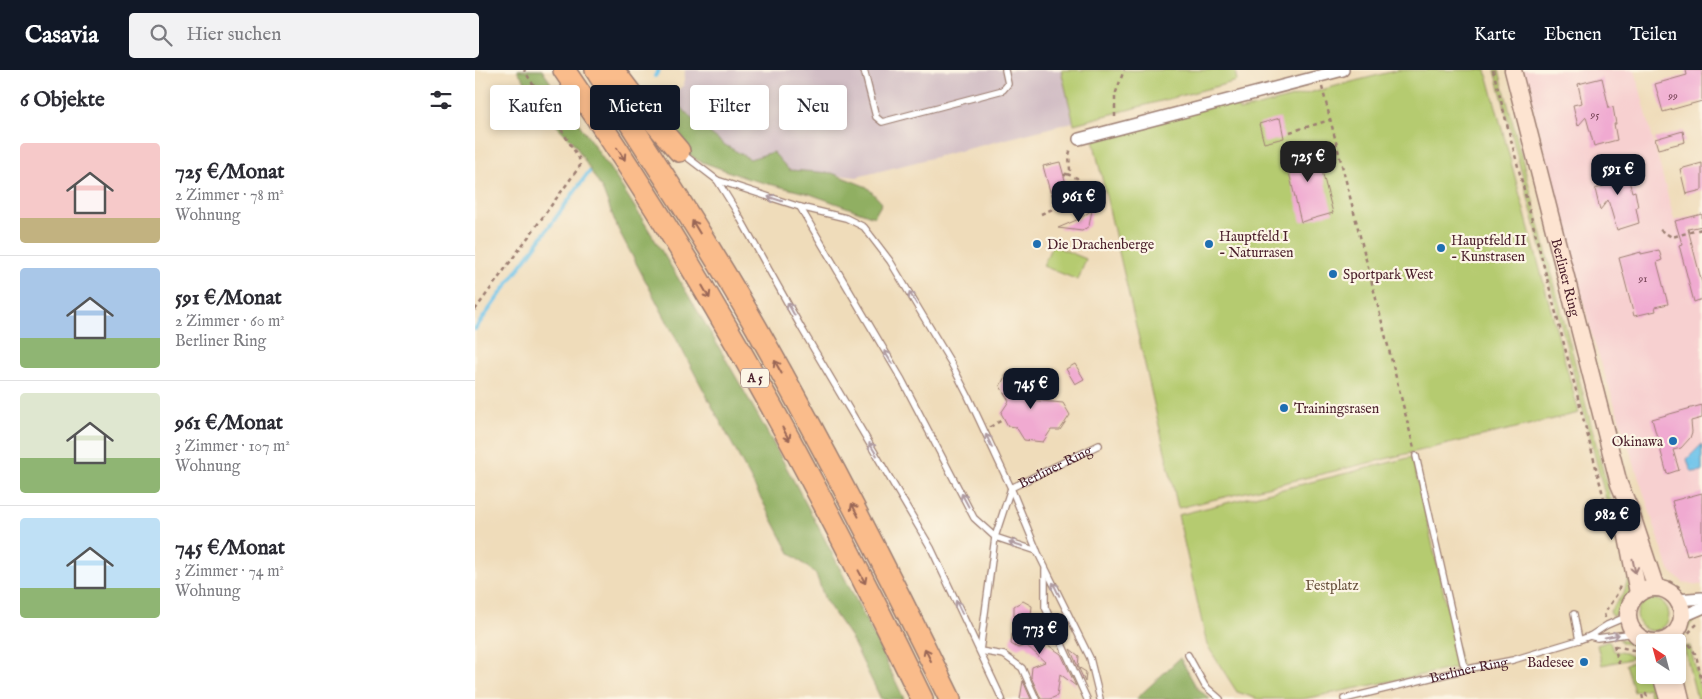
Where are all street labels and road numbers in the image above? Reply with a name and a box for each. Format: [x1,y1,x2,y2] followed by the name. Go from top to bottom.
[1546,237,1584,319] street label: Berliner Ring
[741,368,769,388] road number: A 5
[1016,442,1096,493] street label: Berliner Ring
[1428,653,1510,688] street label: Berliner Ring

